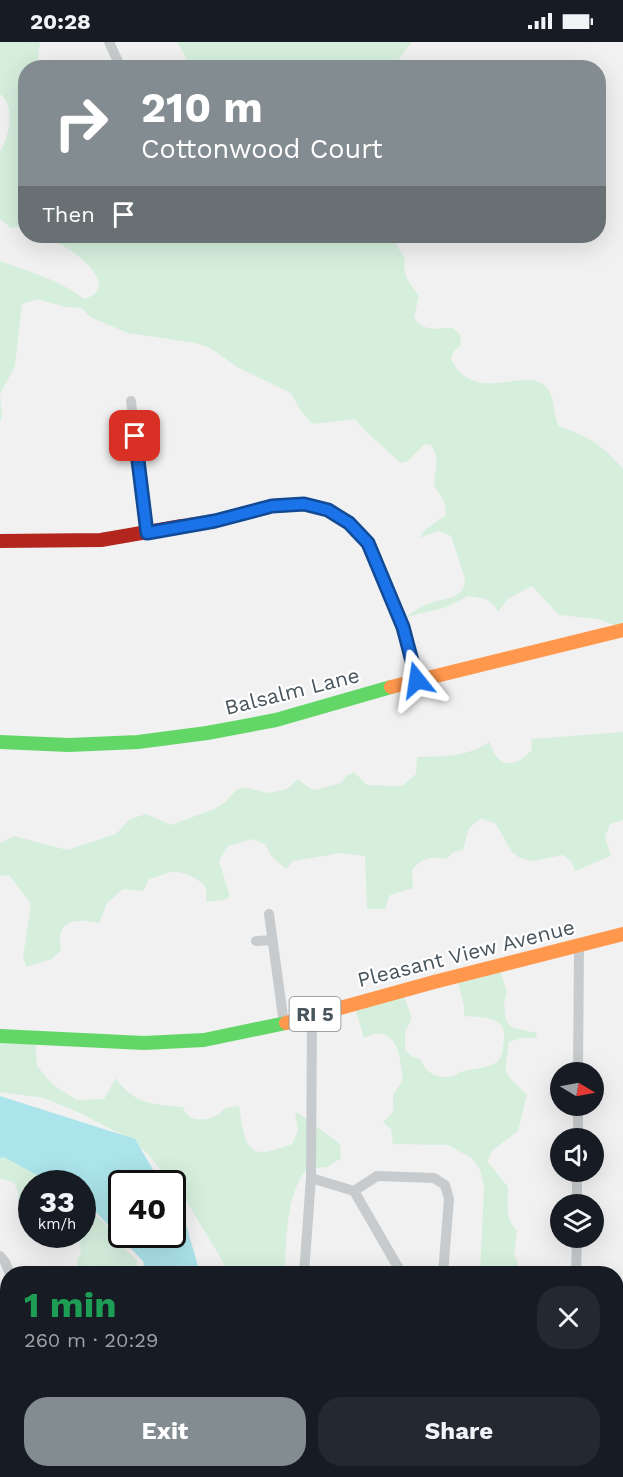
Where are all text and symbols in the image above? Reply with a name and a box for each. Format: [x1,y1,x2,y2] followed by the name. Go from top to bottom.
[30,9,91,34] text: 20:28
[141,83,263,132] text: 210 m
[42,84,120,162] icon: right
[141,133,383,165] text: Cottonwood Court
[107,198,140,231] icon: arrive
[42,202,95,227] text: Then
[109,410,160,461] pin
[118,419,151,452] icon: arrive
[385,648,449,712] position arrow
[222,662,362,720] street label: Balsalm Lane
[355,914,577,992] street label: Pleasant View Avenue
[290,997,340,1031] road number: RI 5
[550,1062,604,1116] north arrow
[550,1062,604,1248] map controls
[550,1128,604,1182] button: sound
[108,1170,186,1248] speed limit sign: 40
[39,1184,75,1219] text: 33
[550,1194,604,1248] button: layers
[38,1215,76,1233] text: km/h
[24,1284,116,1326] text: 1 min
[537,1286,600,1349] button: close
[24,1328,158,1352] text: 260 m · 20:29
[24,1397,306,1466] button: Exit
[318,1397,600,1466] button: Share

